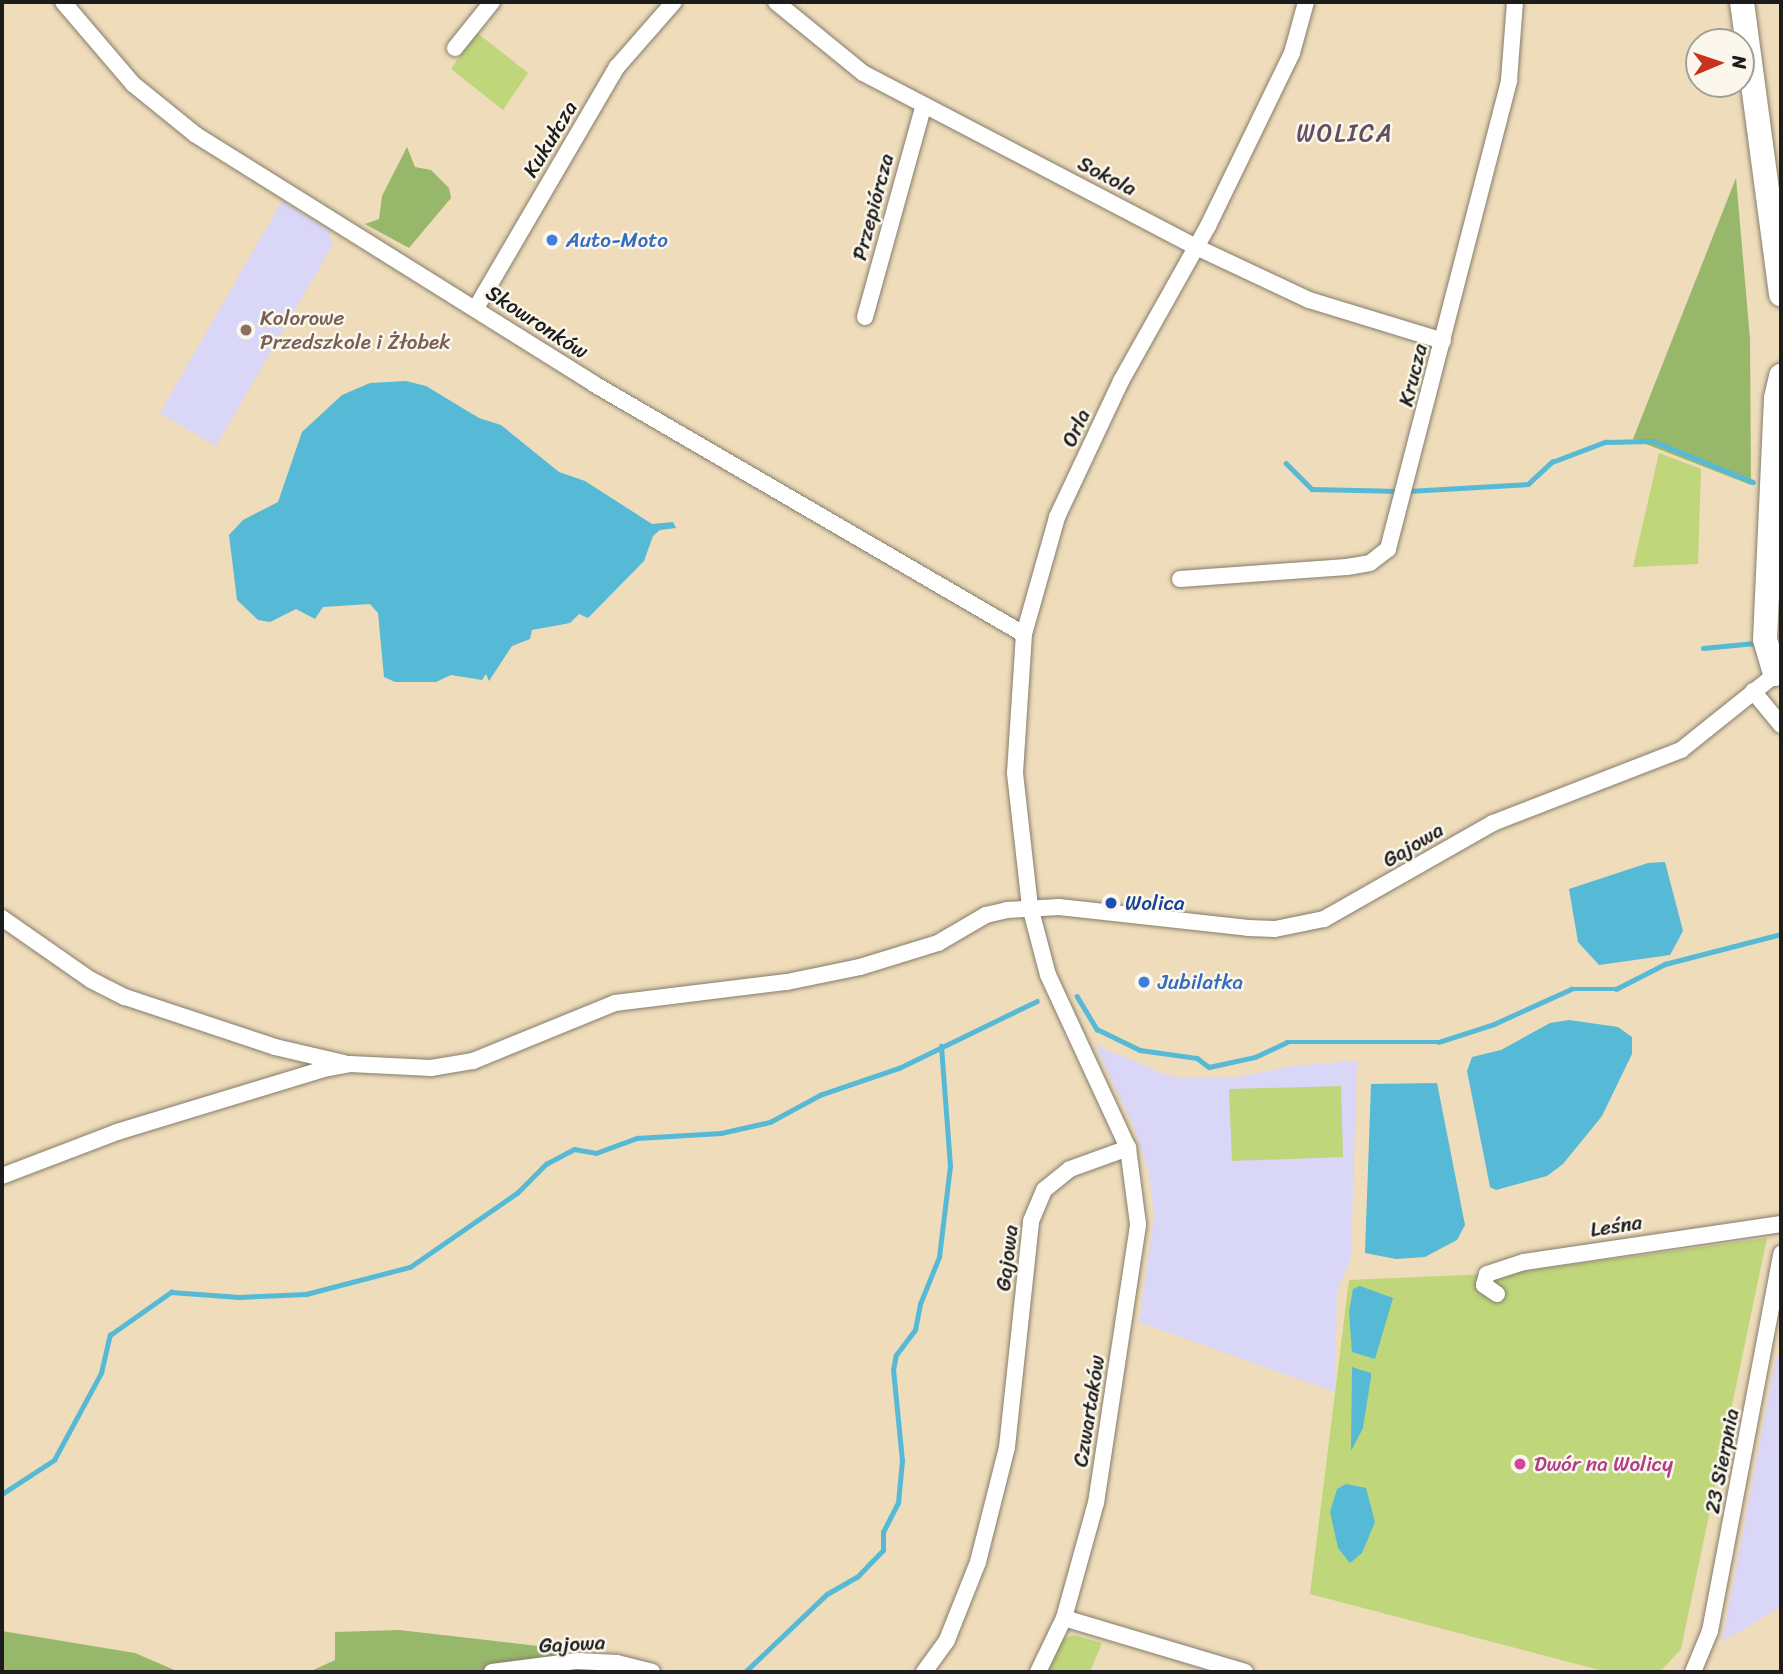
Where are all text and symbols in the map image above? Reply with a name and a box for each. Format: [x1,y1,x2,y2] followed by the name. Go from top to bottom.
[1685,28,1755,98] north arrow
[1723,55,1756,69] text: N
[517,96,583,182] street label: Kukułcza
[1299,120,1391,148] district label: WOLICA
[847,151,899,263] street label: Przepiórcza
[1074,151,1140,201] street label: Sokola
[566,227,668,253] place label: Auto-Moto
[544,232,560,248] marker: Auto-Moto
[481,280,593,364] street label: Skowronków
[260,305,451,355] place label: Kolorowe Przedszkole i Żłobek
[238,322,254,338] marker: Kolorowe Przedszkole i Żłobek
[1393,341,1433,409] street label: Krucza
[1056,405,1096,451] street label: Orla
[1378,817,1448,873] street label: Gajowa
[1125,890,1185,916] place label: Wolica
[1103,895,1119,911] marker: Wolica
[1158,969,1243,995] place label: Jubilatka
[1136,974,1152,990] marker: Jubilatka
[1588,1209,1644,1243] street label: Leśna
[990,1224,1024,1292] street label: Gajowa
[1068,1353,1110,1469] street label: Czwartaków
[1699,1406,1745,1516] street label: 23 Sierpnia
[1534,1451,1673,1477] place label: Dwór na Wolicy
[1512,1456,1528,1472] marker: Dwór na Wolicy
[538,1630,606,1658] street label: Gajowa

